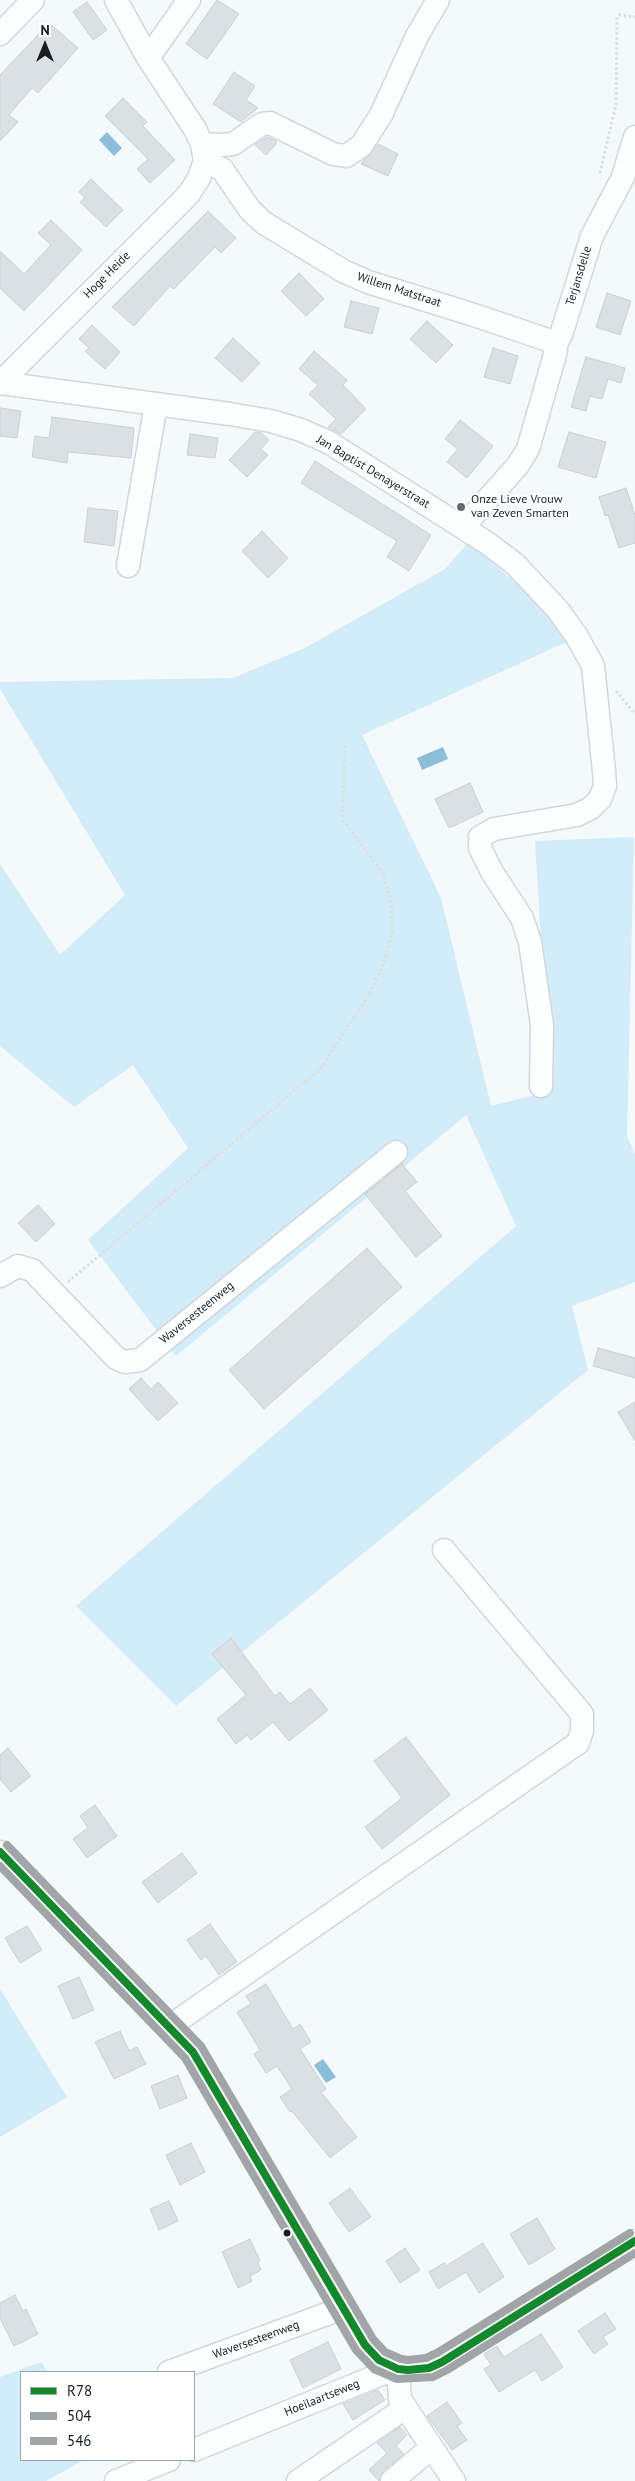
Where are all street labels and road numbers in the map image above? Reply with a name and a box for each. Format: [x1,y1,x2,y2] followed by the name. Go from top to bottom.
[563,244,595,308] street label: Terjansdelle
[81,249,133,301] street label: Hoge Heide
[355,270,443,310] street label: Willem Matstraat
[314,432,432,512] street label: Jan Baptist Denayerstraat
[157,1279,237,1347] street label: Waversesteenweg
[211,2318,301,2362] street label: Waversesteenweg
[282,2376,362,2420] street label: Hoeilaartseweg

